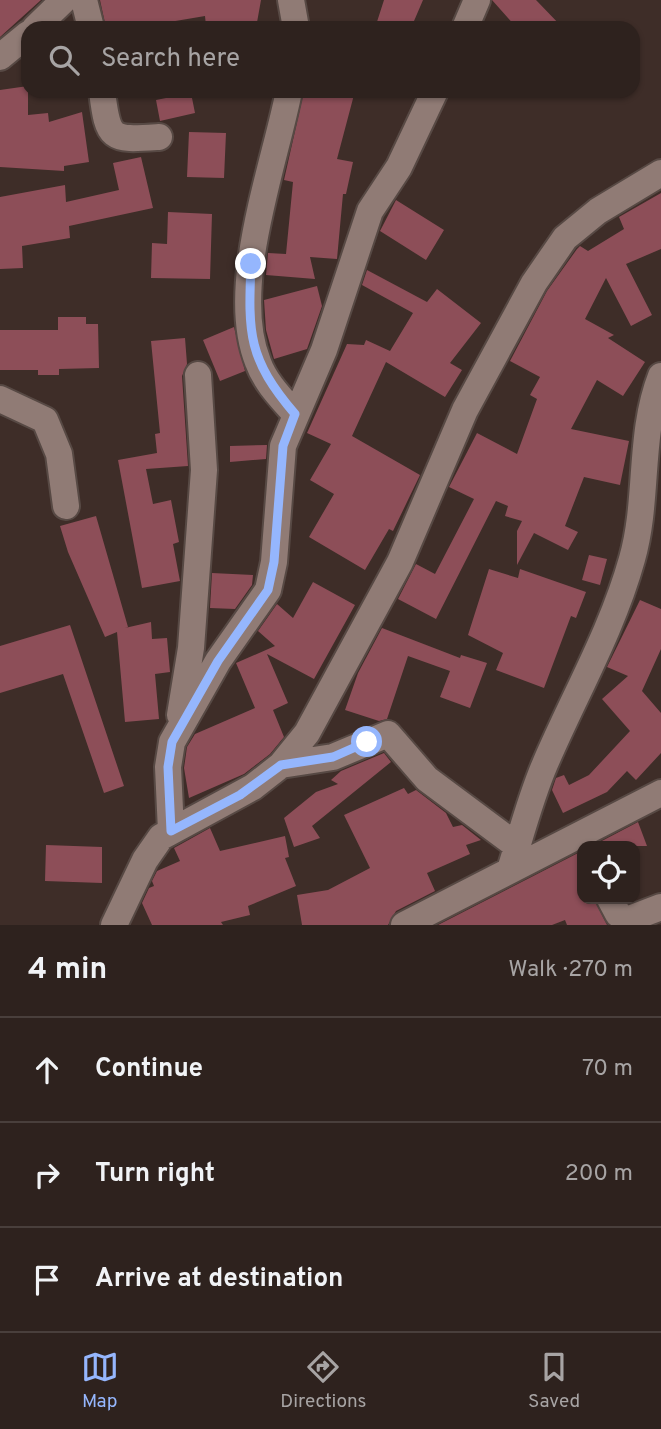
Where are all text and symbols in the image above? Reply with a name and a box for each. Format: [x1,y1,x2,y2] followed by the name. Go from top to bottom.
[21,21,640,98] search box
[45,41,83,79] icon: search
[101,43,240,76] text: Search here
[235,248,266,279] route end
[351,726,382,757] route start
[577,841,640,904] map controls
[577,841,640,904] button: locate
[28,952,107,989] text: 4 min
[508,956,633,985] text: Walk · 270 m
[28,1051,66,1089] icon: ahead
[95,1053,203,1086] text: Continue
[582,1055,633,1084] text: 70 m
[28,1156,66,1194] icon: right
[95,1158,215,1191] text: Turn right
[565,1160,633,1189] text: 200 m
[28,1261,66,1299] icon: arrive
[95,1263,343,1296] text: Arrive at destination
[81,1348,119,1414] tab: Map
[280,1348,367,1414] tab: Directions
[528,1348,580,1414] tab: Saved

